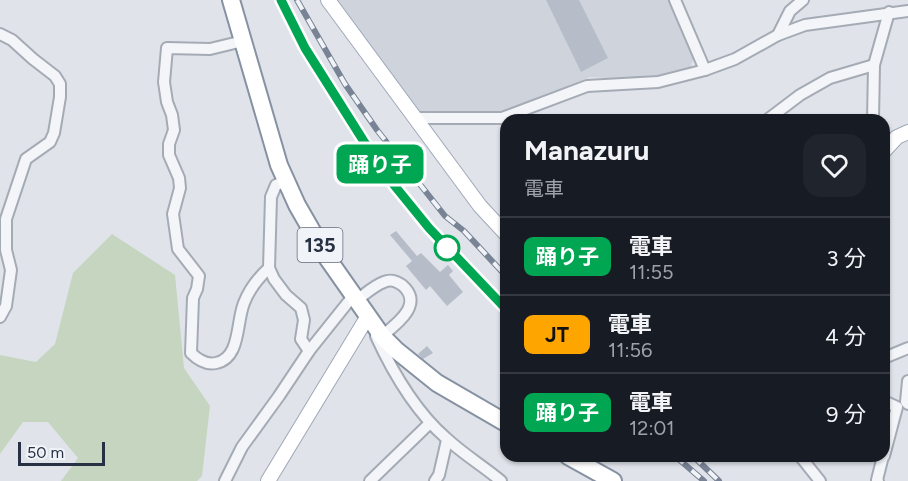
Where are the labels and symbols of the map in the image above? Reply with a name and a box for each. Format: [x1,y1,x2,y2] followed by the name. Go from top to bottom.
[346,144,415,184] line badge: 踊り子
[298,228,342,262] road number: 135
[434,235,460,261] unlabelled marker
[18,439,105,466] scale bar

